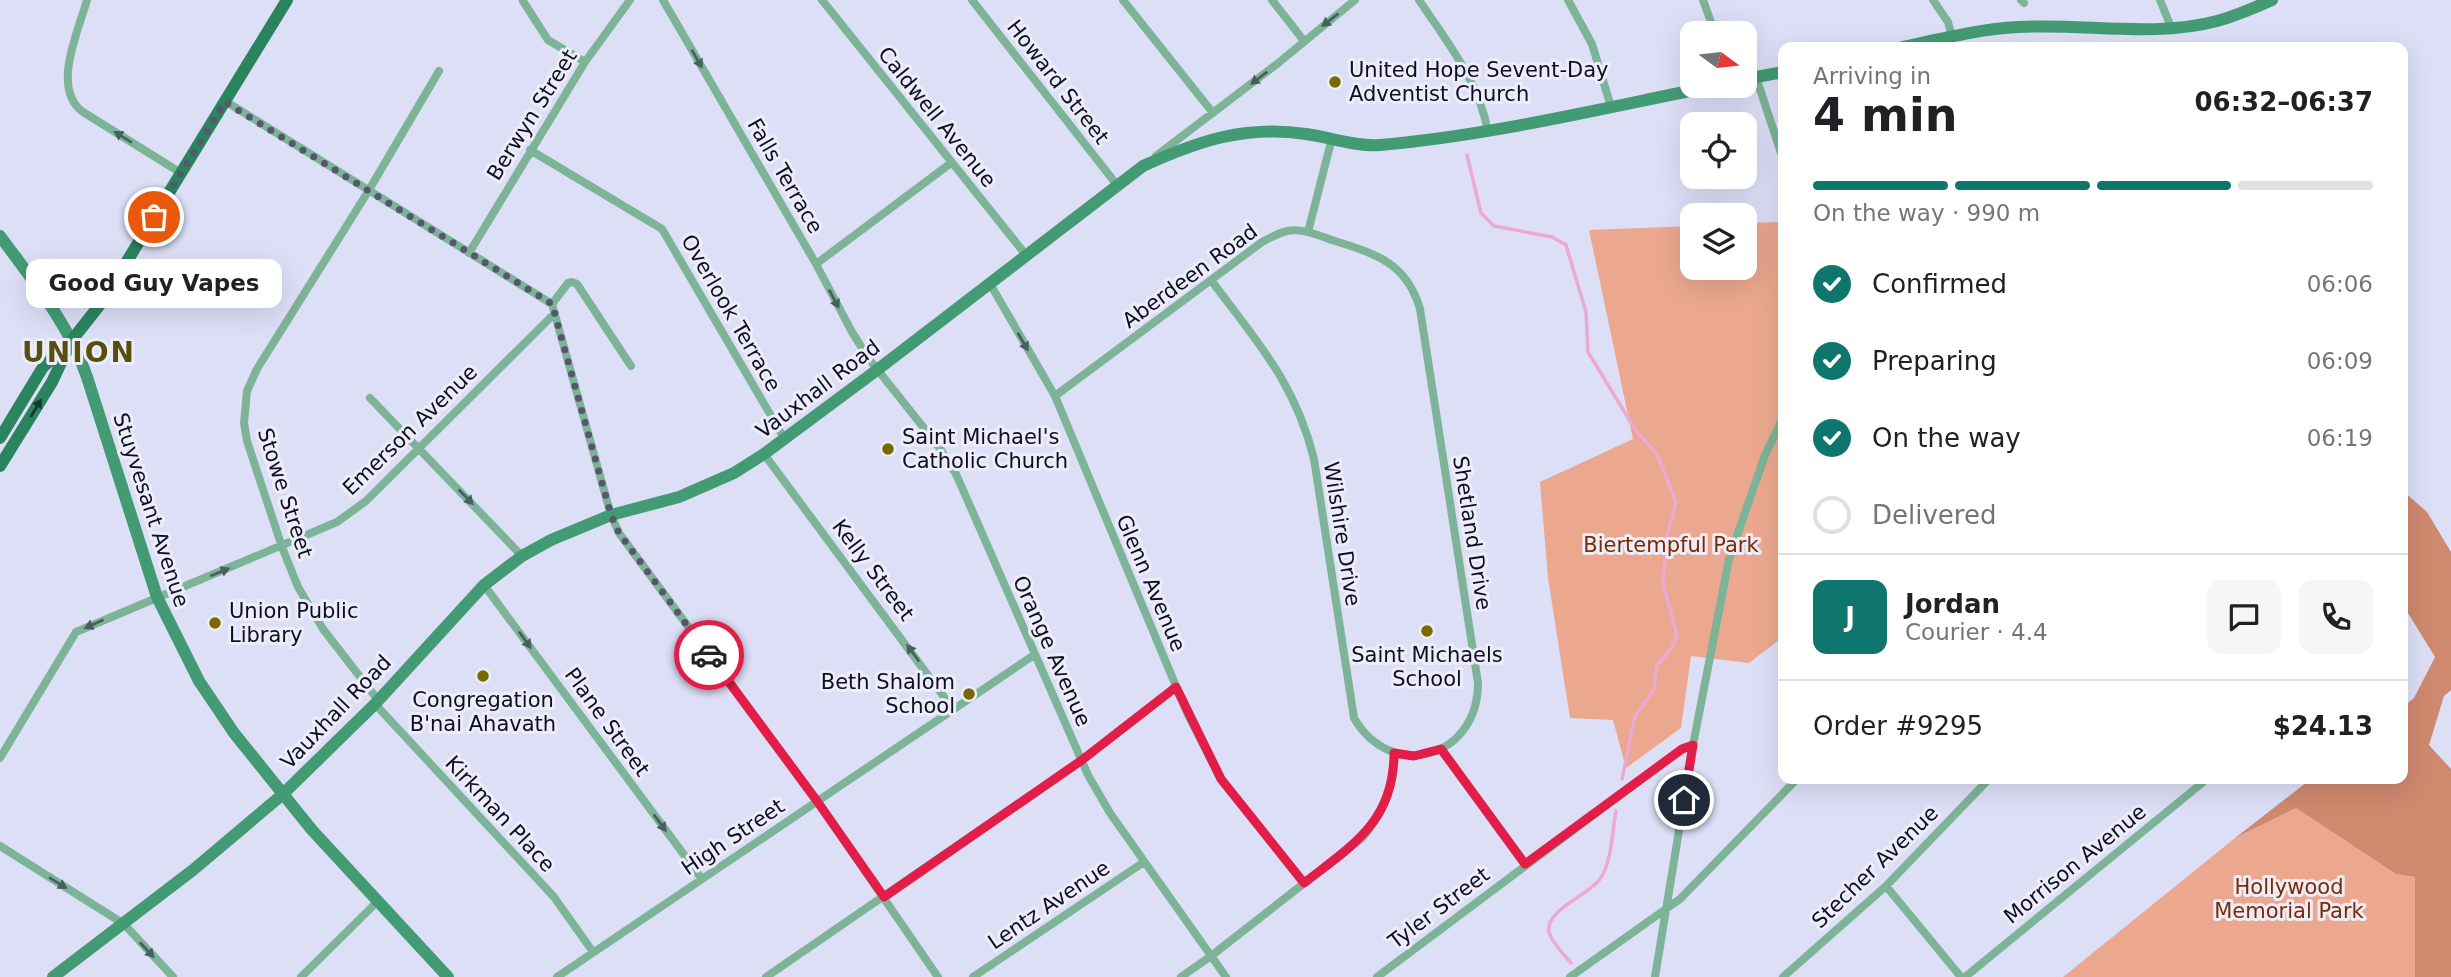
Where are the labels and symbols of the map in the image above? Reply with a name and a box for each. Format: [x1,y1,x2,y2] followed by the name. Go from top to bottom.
[1321,13,1339,28] one-way arrow
[1002,15,1114,149] street label: Howard Street
[1680,21,1757,98] north arrow
[873,42,1001,192] street label: Caldwell Avenue
[482,45,582,185] street label: Berwyn Street
[691,49,703,69] one-way arrow
[1349,58,1608,106] place label: United Hope Sevent-Day Adventist Church
[1250,70,1268,84] one-way arrow
[1327,74,1343,90] marker: United Hope Sevent-Day Adventist Church
[742,114,828,238] street label: Falls Terrace
[113,131,132,144] one-way arrow
[124,187,184,247] pin
[1118,219,1262,333] street label: Aberdeen Road
[676,230,786,396] street label: Overlook Terrace
[26,259,282,308] callout: Good Guy Vapes
[829,289,840,309] one-way arrow
[1017,332,1029,352] one-way arrow
[751,335,885,443] street label: Vauxhall Road
[22,336,136,369] district label: UNION
[338,360,482,500] street label: Emerson Avenue
[29,399,42,418] one-way arrow
[108,410,194,610] street label: Stuyvesant Avenue
[253,425,317,561] street label: Stowe Street
[902,425,1068,473] place label: Saint Michael's Catholic Church
[880,441,896,457] marker: Saint Michael's Catholic Church
[1448,454,1496,612] street label: Shetland Drive
[1319,460,1365,608] street label: Wilshire Drive
[458,488,474,505] one-way arrow
[1111,511,1191,655] street label: Glenn Avenue
[827,515,919,625] street label: Kelly Street
[1583,533,1759,557] park label: Biertempful Park
[209,566,230,577] one-way arrow
[1008,572,1096,730] street label: Orange Avenue
[229,599,359,647] place label: Union Public Library
[207,615,223,631] marker: Union Public Library
[84,618,104,630] one-way arrow
[674,620,744,690] courier
[1419,623,1435,639] marker: Saint Michaels School
[517,631,531,649] one-way arrow
[1351,643,1503,691] place label: Saint Michaels School
[906,644,920,662] one-way arrow
[276,650,396,774] street label: Vauxhall Road
[560,663,654,781] street label: Plane Street
[475,668,491,684] marker: Congregation B'nai Ahavath
[821,670,955,718] place label: Beth Shalom School
[961,686,977,702] marker: Beth Shalom School
[410,688,556,736] place label: Congregation B'nai Ahavath
[440,751,560,877] street label: Kirkman Place
[1654,770,1714,830] pin
[677,794,789,880] street label: High Street
[1999,799,2151,929] street label: Morrison Avenue
[1807,801,1943,933] street label: Stecher Avenue
[653,814,667,832] one-way arrow
[984,855,1114,955] street label: Lentz Avenue
[1383,862,1494,954] street label: Tyler Street
[2214,875,2365,923] park label: Hollywood Memorial Park
[48,876,67,889] one-way arrow
[139,941,155,958] one-way arrow

